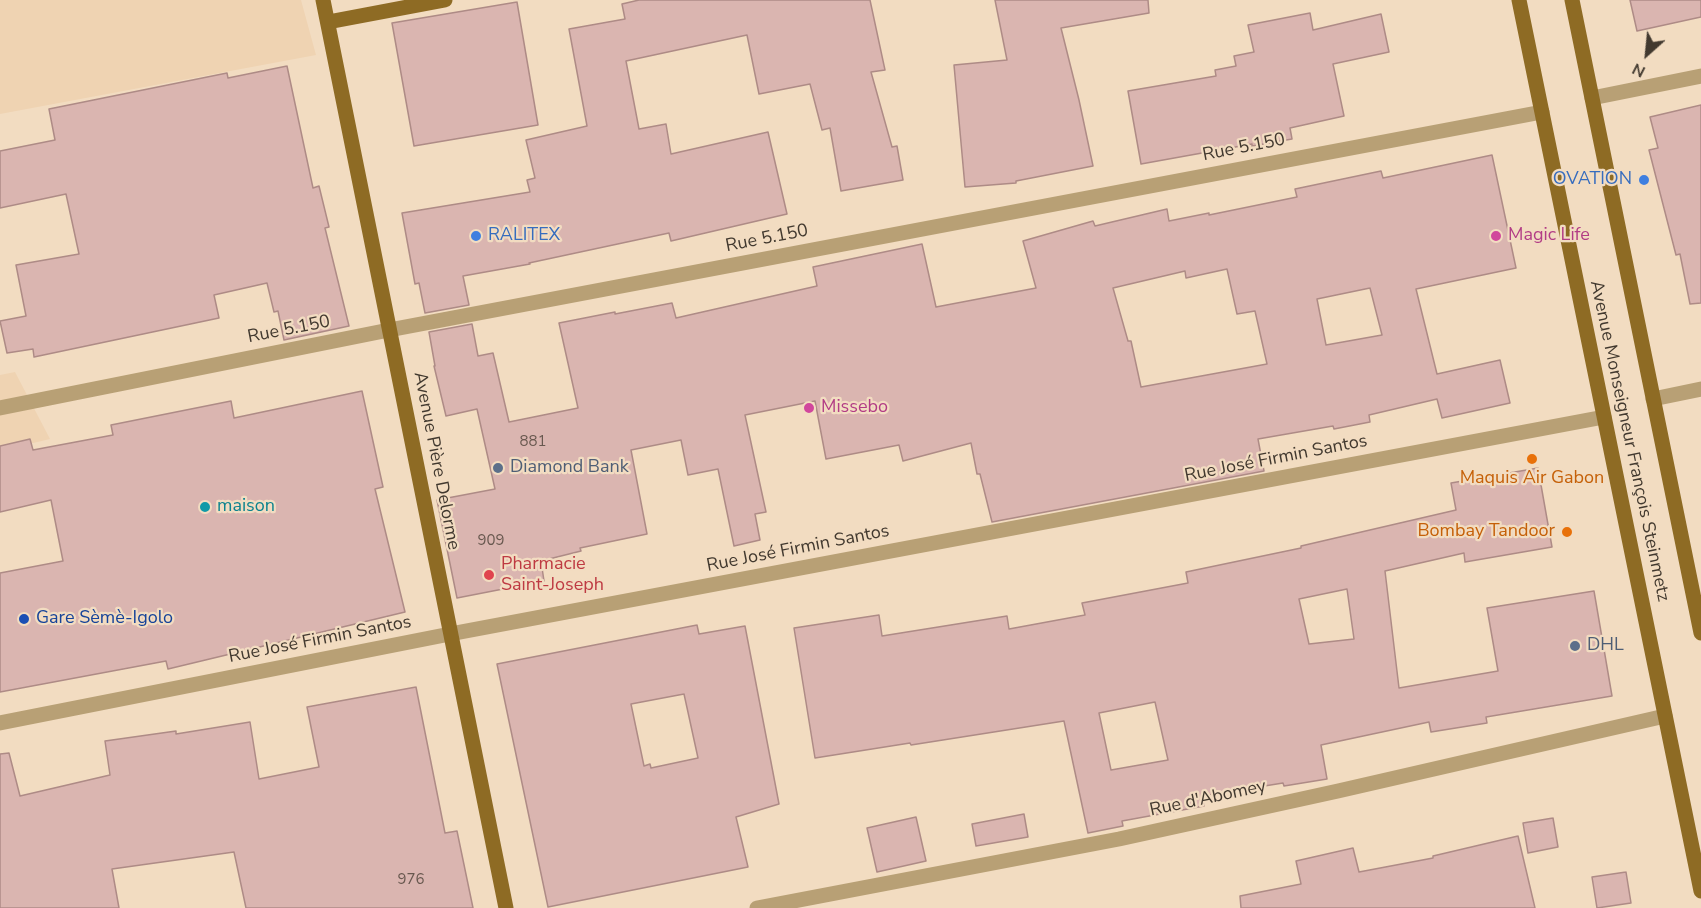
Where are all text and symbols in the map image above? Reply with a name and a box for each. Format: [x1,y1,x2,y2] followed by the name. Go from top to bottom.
[1617,24,1677,84] north arrow
[1629,58,1649,83] text: N
[1201,129,1287,167] street label: Rue 5.150
[1553,169,1632,191] place label: OVATION
[1637,173,1651,187] marker: OVATION
[724,220,810,258] street label: Rue 5.150
[488,225,560,247] place label: RALITEX
[1508,225,1590,247] place label: Magic Life
[469,229,483,243] marker: RALITEX
[1489,229,1503,243] marker: Magic Life
[1584,278,1674,604] street label: Avenue Monseigneur François Steinmetz
[246,311,332,349] street label: Rue 5.150
[408,370,464,552] street label: Avenue Pière Delorme
[821,397,888,419] place label: Missebo
[802,401,816,415] marker: Missebo
[1183,431,1369,487] street label: Rue José Firmin Santos
[520,433,546,451] house number: 881
[1525,452,1539,466] marker: Maquis Air Gabon
[510,457,629,479] place label: Diamond Bank
[491,461,505,475] marker: Diamond Bank
[1460,468,1604,490] place label: Maquis Air Gabon
[217,496,275,518] place label: maison
[198,500,212,514] marker: maison
[705,521,891,577] street label: Rue José Firmin Santos
[1417,521,1555,543] place label: Bombay Tandoor
[1560,525,1574,539] marker: Bombay Tandoor
[478,532,504,550] house number: 909
[501,554,604,596] place label: Pharmacie Saint-Joseph
[482,568,496,582] marker: Pharmacie Saint-Joseph
[36,608,173,630] place label: Gare Sèmè-Igolo
[17,612,31,626] marker: Gare Sèmè-Igolo
[227,612,413,668] street label: Rue José Firmin Santos
[1587,635,1624,657] place label: DHL
[1568,639,1582,653] marker: DHL
[1148,776,1268,822] street label: Rue d'Abomey
[398,871,424,889] house number: 976

